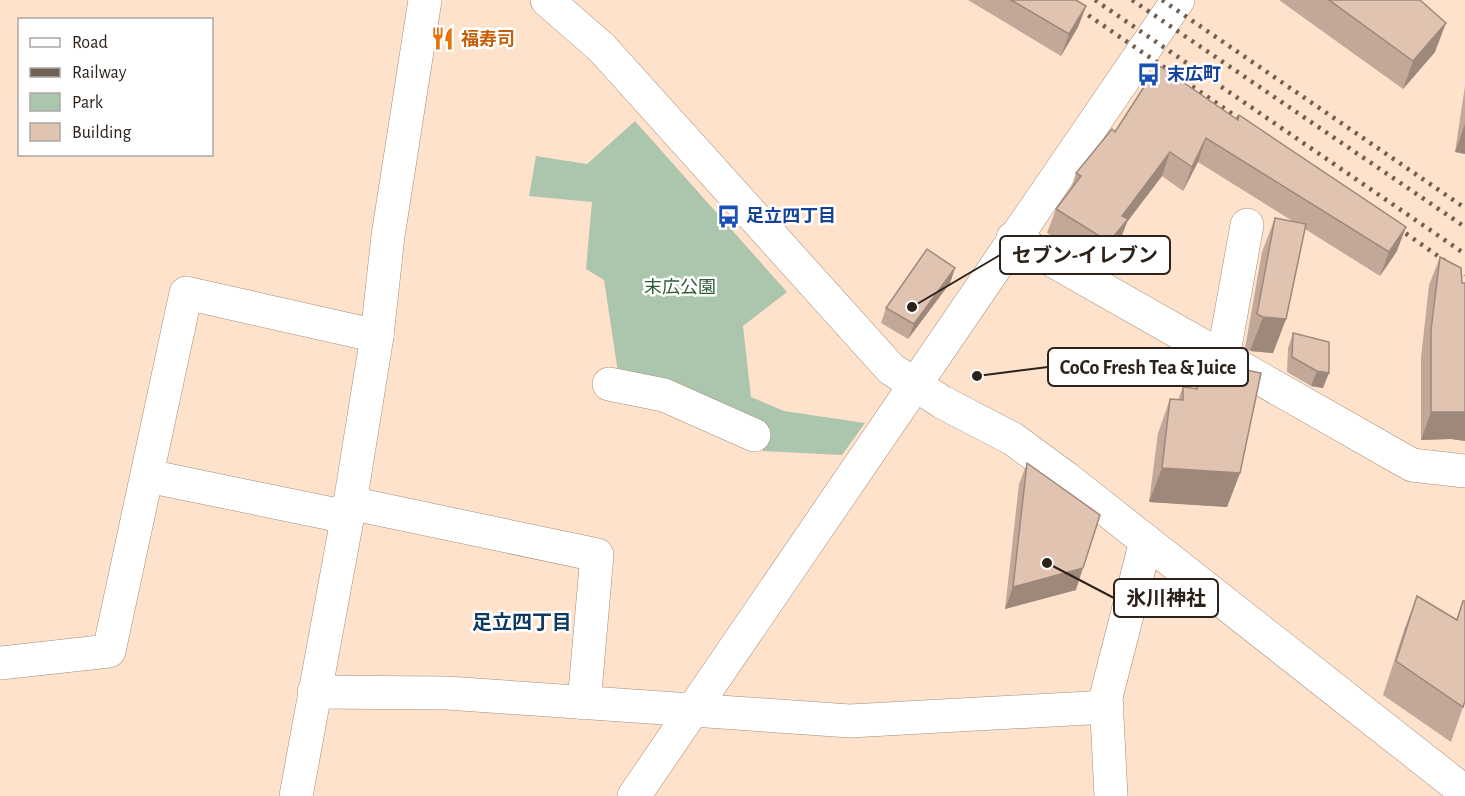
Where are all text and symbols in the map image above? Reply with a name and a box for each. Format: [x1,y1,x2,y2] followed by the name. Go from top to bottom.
[18,18,213,156] legend
[430,26,456,52] restaurant icon: 福寿司
[461,29,515,49] place label: 福寿司
[72,34,108,52] text: Road
[1136,61,1162,87] bus stop icon: 末広町
[72,64,127,82] text: Railway
[1167,65,1221,84] place label: 末広町
[72,94,104,112] text: Park
[72,124,132,142] text: Building
[715,203,741,229] bus stop icon: 足立四丁目
[746,207,836,226] place label: 足立四丁目
[1000,236,1170,274] callout: セブン-イレブン
[1012,244,1158,266] text: セブン-イレブン
[644,278,716,297] park label: 末広公園
[1048,348,1248,386] callout: CoCo Fresh Tea & Juice
[1060,358,1236,378] text: CoCo Fresh Tea & Juice
[1114,579,1218,617] callout: 氷川神社
[1126,587,1206,609] text: 氷川神社
[472,612,572,633] district label: 足立四丁目

